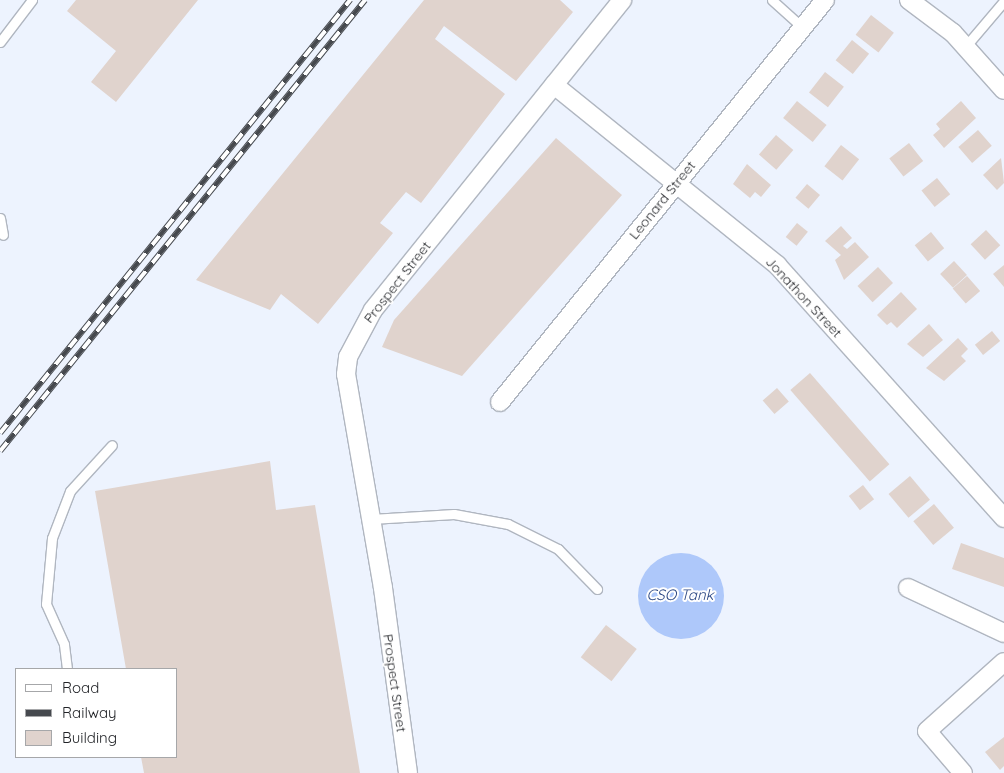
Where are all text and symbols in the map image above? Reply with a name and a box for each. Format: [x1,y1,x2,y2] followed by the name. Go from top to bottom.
[625,157,699,243] street label: Leonard Street
[360,238,434,326] street label: Prospect Street
[762,253,846,341] street label: Jonathon Street
[646,586,714,604] water label: CSO Tank
[380,633,410,733] street label: Prospect Street
[15,668,178,758] legend
[62,678,99,697] text: Road
[62,703,117,722] text: Railway
[62,728,117,747] text: Building

